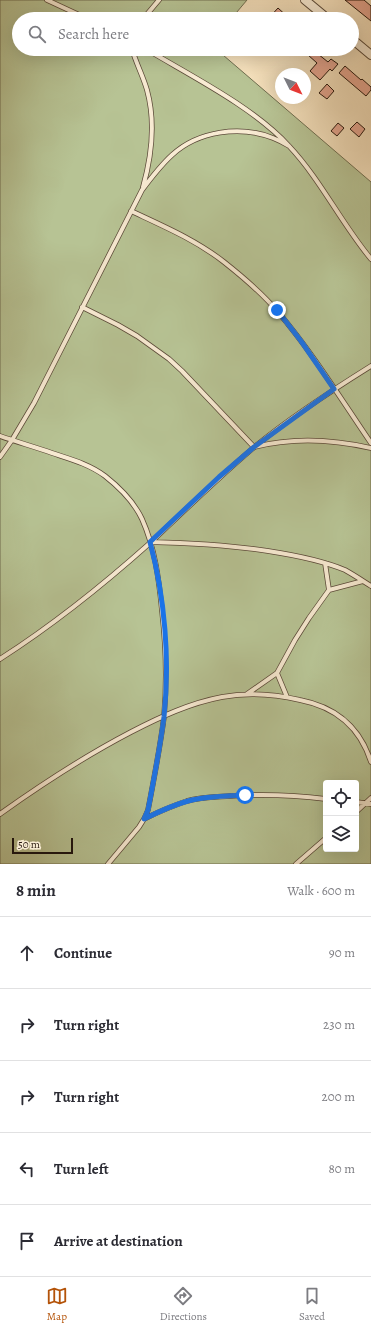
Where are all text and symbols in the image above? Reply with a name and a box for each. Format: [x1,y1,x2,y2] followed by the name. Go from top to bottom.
[12,12,359,56] search box
[26,23,48,45] icon: search
[58,24,129,44] text: Search here
[275,68,311,104] north arrow
[268,301,286,319] route end
[323,780,359,852] map controls
[323,780,359,816] button: locate
[236,786,254,804] route start
[323,816,359,852] button: layers
[12,836,73,855] scale bar
[18,837,40,852] text: 50 m
[16,879,56,902] text: 8 min
[287,882,355,899] text: Walk · 600 m
[16,942,38,964] icon: ahead
[54,943,112,963] text: Continue
[329,944,355,961] text: 90 m
[16,1014,38,1036] icon: right
[54,1015,119,1035] text: Turn right
[323,1016,355,1033] text: 230 m
[16,1086,38,1108] icon: right
[54,1087,119,1107] text: Turn right
[322,1088,355,1105] text: 200 m
[16,1158,38,1180] icon: left
[54,1159,109,1179] text: Turn left
[328,1160,355,1177] text: 80 m
[16,1230,38,1252] icon: arrive
[54,1231,183,1251] text: Arrive at destination
[46,1285,68,1324] tab: Map
[160,1285,207,1324] tab: Directions
[299,1285,325,1324] tab: Saved

